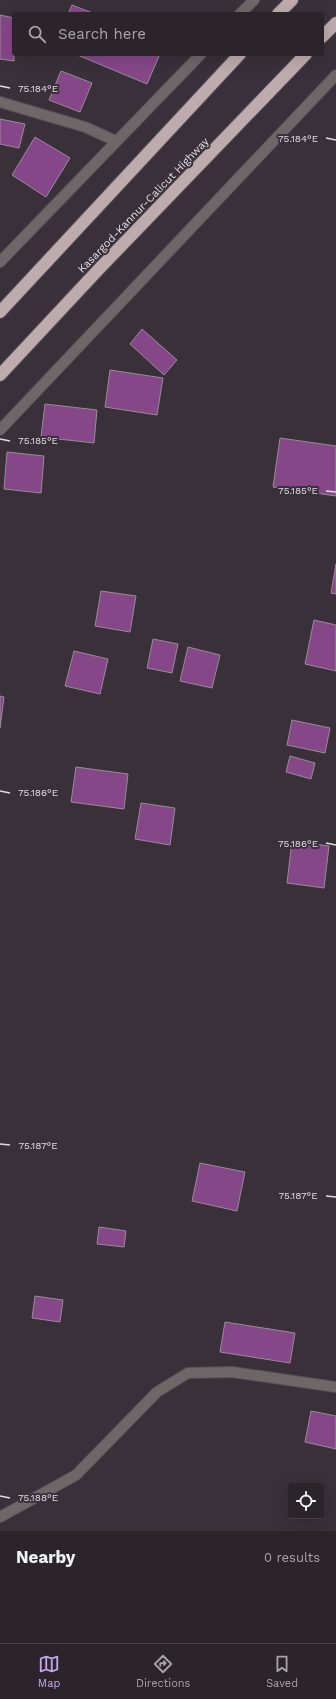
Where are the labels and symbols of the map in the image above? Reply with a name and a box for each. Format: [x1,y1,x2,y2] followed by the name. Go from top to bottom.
[18,83,58,94] text: 75.184°E
[278,133,318,144] text: 75.184°E
[75,135,212,276] street label: Kasargod-Kannur-Calicut Highway
[18,435,58,446] text: 75.185°E
[278,485,318,496] text: 75.185°E
[18,787,58,798] text: 75.186°E
[278,838,318,849] text: 75.186°E
[18,1140,58,1151] text: 75.187°E
[278,1190,318,1201] text: 75.187°E
[18,1492,58,1503] text: 75.188°E

